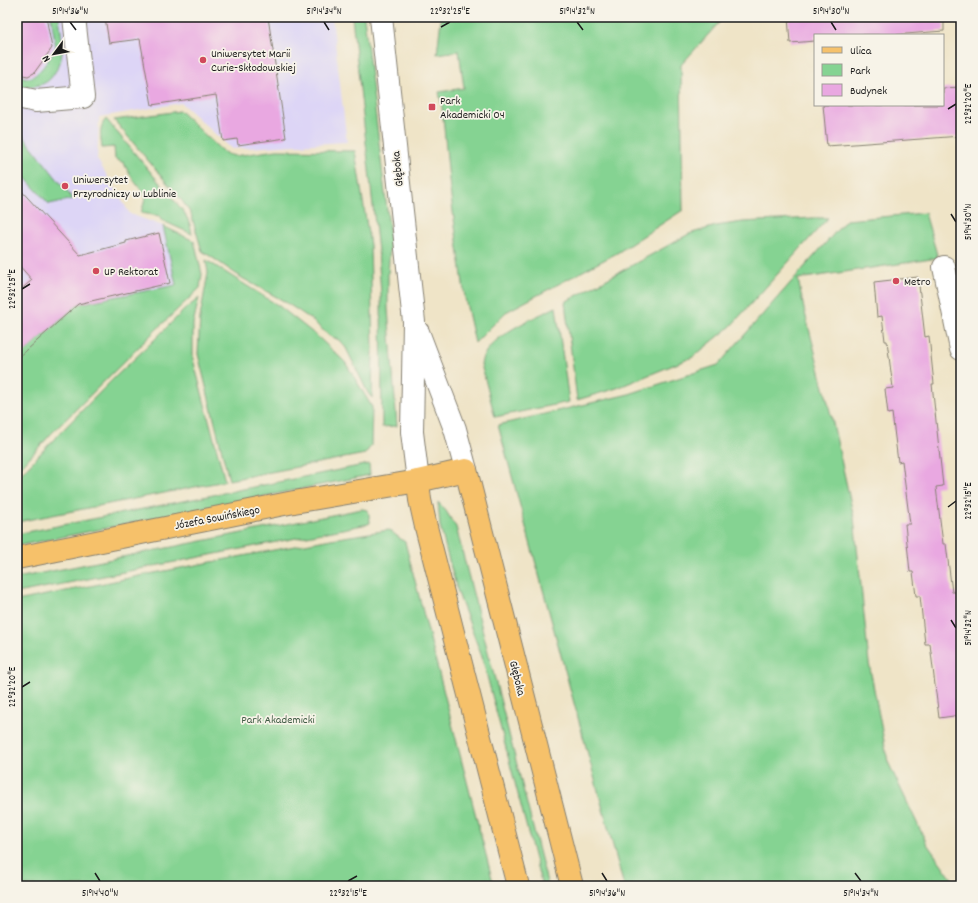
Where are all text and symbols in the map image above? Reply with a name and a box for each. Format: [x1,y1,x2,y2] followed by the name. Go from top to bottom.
[52,5,88,19] text: 51°14'36"N
[306,5,342,19] text: 51°14'34"N
[430,5,470,19] text: 22°32'25"E
[559,5,595,19] text: 51°14'32"N
[813,5,849,19] text: 51°14'30"N
[34,34,74,74] north arrow
[814,34,944,106] legend
[850,43,872,60] text: Ulica
[211,46,296,77] place label: Uniwersytet Marii Curie-Skłodowskiej
[39,51,55,65] text: N
[198,55,208,65] marker: Uniwersytet Marii Curie-Skłodowskiej
[850,63,871,80] text: Park
[850,83,887,100] text: Budynek
[962,83,976,124] text: 22°32'20"E
[440,93,505,124] place label: Park Akademicki 04
[427,102,437,112] marker: Park Akademicki 04
[388,150,409,187] street label: Głęboka
[73,172,176,203] place label: Uniwersytet Przyrodniczy w Lublinie
[60,181,70,191] marker: Uniwersytet Przyrodniczy w Lublinie
[962,204,976,240] text: 51°14'30"N
[104,264,159,281] place label: UP Rektorat
[91,266,101,276] marker: UP Rektorat
[6,269,20,309] text: 22°32'25"E
[904,274,931,291] place label: Metro
[891,276,901,286] marker: Metro
[962,482,976,520] text: 22°32'15"E
[173,502,261,535] street label: Józefa Sowińskiego
[962,610,976,646] text: 51°14'32"N
[504,659,529,698] street label: Głęboka
[6,666,20,707] text: 22°32'20"E
[241,712,315,729] park label: Park Akademicki
[82,887,118,901] text: 51°14'40"N
[329,887,367,901] text: 22°32'15"E
[589,887,625,901] text: 51°14'36"N
[843,887,879,901] text: 51°14'34"N

